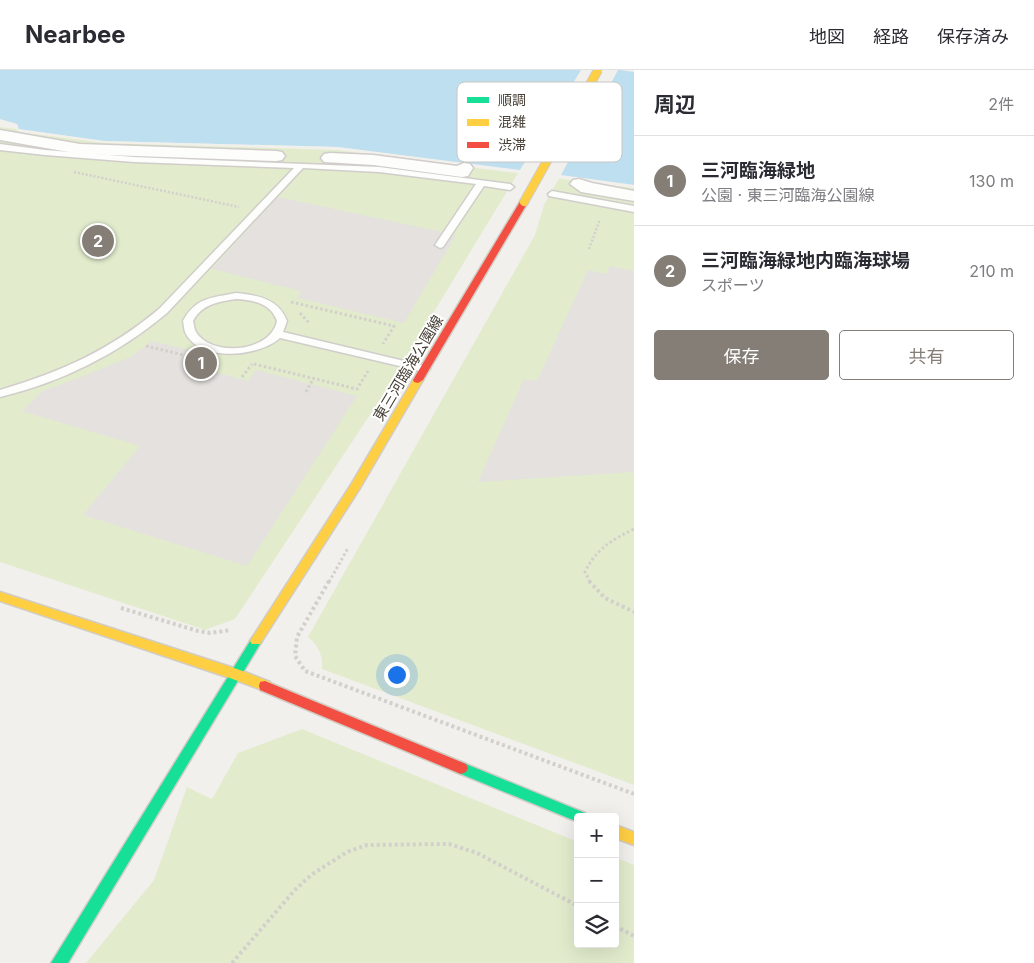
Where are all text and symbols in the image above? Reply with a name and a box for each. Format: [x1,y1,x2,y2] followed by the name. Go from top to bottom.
[25,20,126,49] text: Nearbee
[809,26,845,47] text: 地図
[873,26,909,47] text: 経路
[937,26,1009,47] text: 保存済み
[457,82,622,162] legend
[498,91,526,108] text: 順調
[654,92,696,117] text: 周辺
[988,94,1014,114] text: 2件
[498,113,526,130] text: 混雑
[498,136,526,153] text: 渋滞
[701,159,815,182] text: 三河臨海緑地
[667,171,673,191] text: 1
[969,171,1014,191] text: 130 m
[701,185,875,205] text: 公園 · 東三河臨海公園線
[82,222,114,260] pin: 2
[701,249,910,272] text: 三河臨海緑地内臨海球場
[665,261,675,281] text: 2
[969,261,1014,281] text: 210 m
[701,275,765,295] text: スポーツ
[369,312,447,424] street label: 東三河臨海公園線
[654,330,829,380] button: 保存
[839,330,1014,380] button: 共有
[185,344,217,382] pin: 1
[384,662,410,688] your location
[574,813,619,948] map controls
[574,813,619,858] button: +
[574,858,619,903] button: −
[574,903,619,948] button: layers

